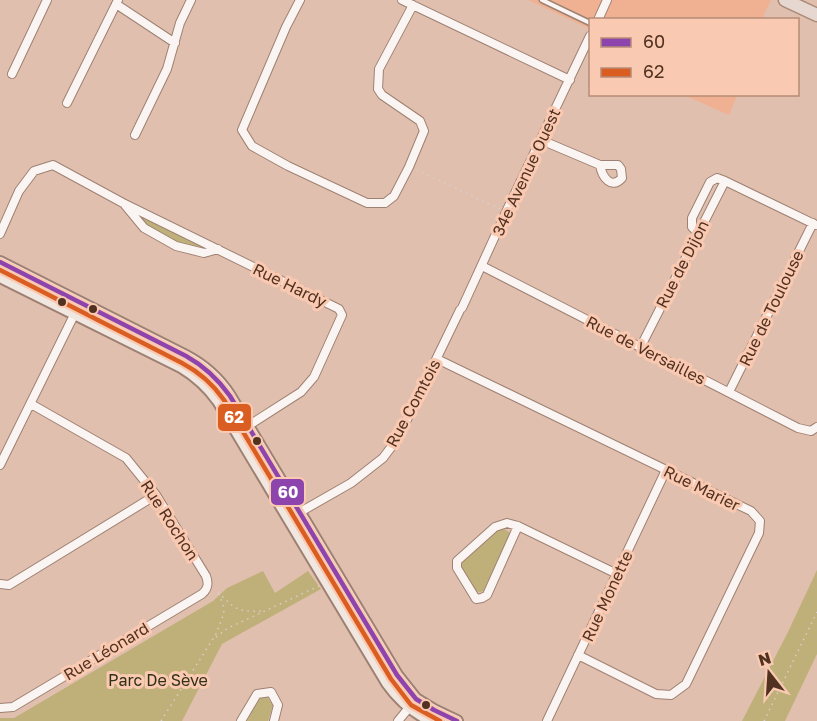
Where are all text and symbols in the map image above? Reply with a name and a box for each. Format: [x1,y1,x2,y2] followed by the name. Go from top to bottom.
[589,18,799,96] legend
[643,30,665,52] text: 60
[643,60,664,82] text: 62
[488,105,564,239] street label: 34e Avenue Ouest
[651,217,713,311] street label: Rue de Dijon
[734,247,808,369] street label: Rue de Toulouse
[250,259,330,311] street label: Rue Hardy
[56,296,68,308] unlabelled marker
[87,303,99,315] unlabelled marker
[583,311,709,389] street label: Rue de Versailles
[381,356,445,450] street label: Rue Comtois
[217,403,252,432] line badge: 62
[224,407,244,427] text: 62
[251,435,263,447] unlabelled marker
[661,461,743,515] street label: Rue Marier
[137,476,203,564] street label: Rue Rochon
[270,478,305,506] line badge: 60
[278,482,298,502] text: 60
[577,547,637,645] street label: Rue Monette
[60,618,152,684] street label: Rue Léonard
[739,643,799,703] north arrow
[756,647,773,670] text: N
[108,670,208,690] park label: Parc De Sève
[420,699,432,711] unlabelled marker

